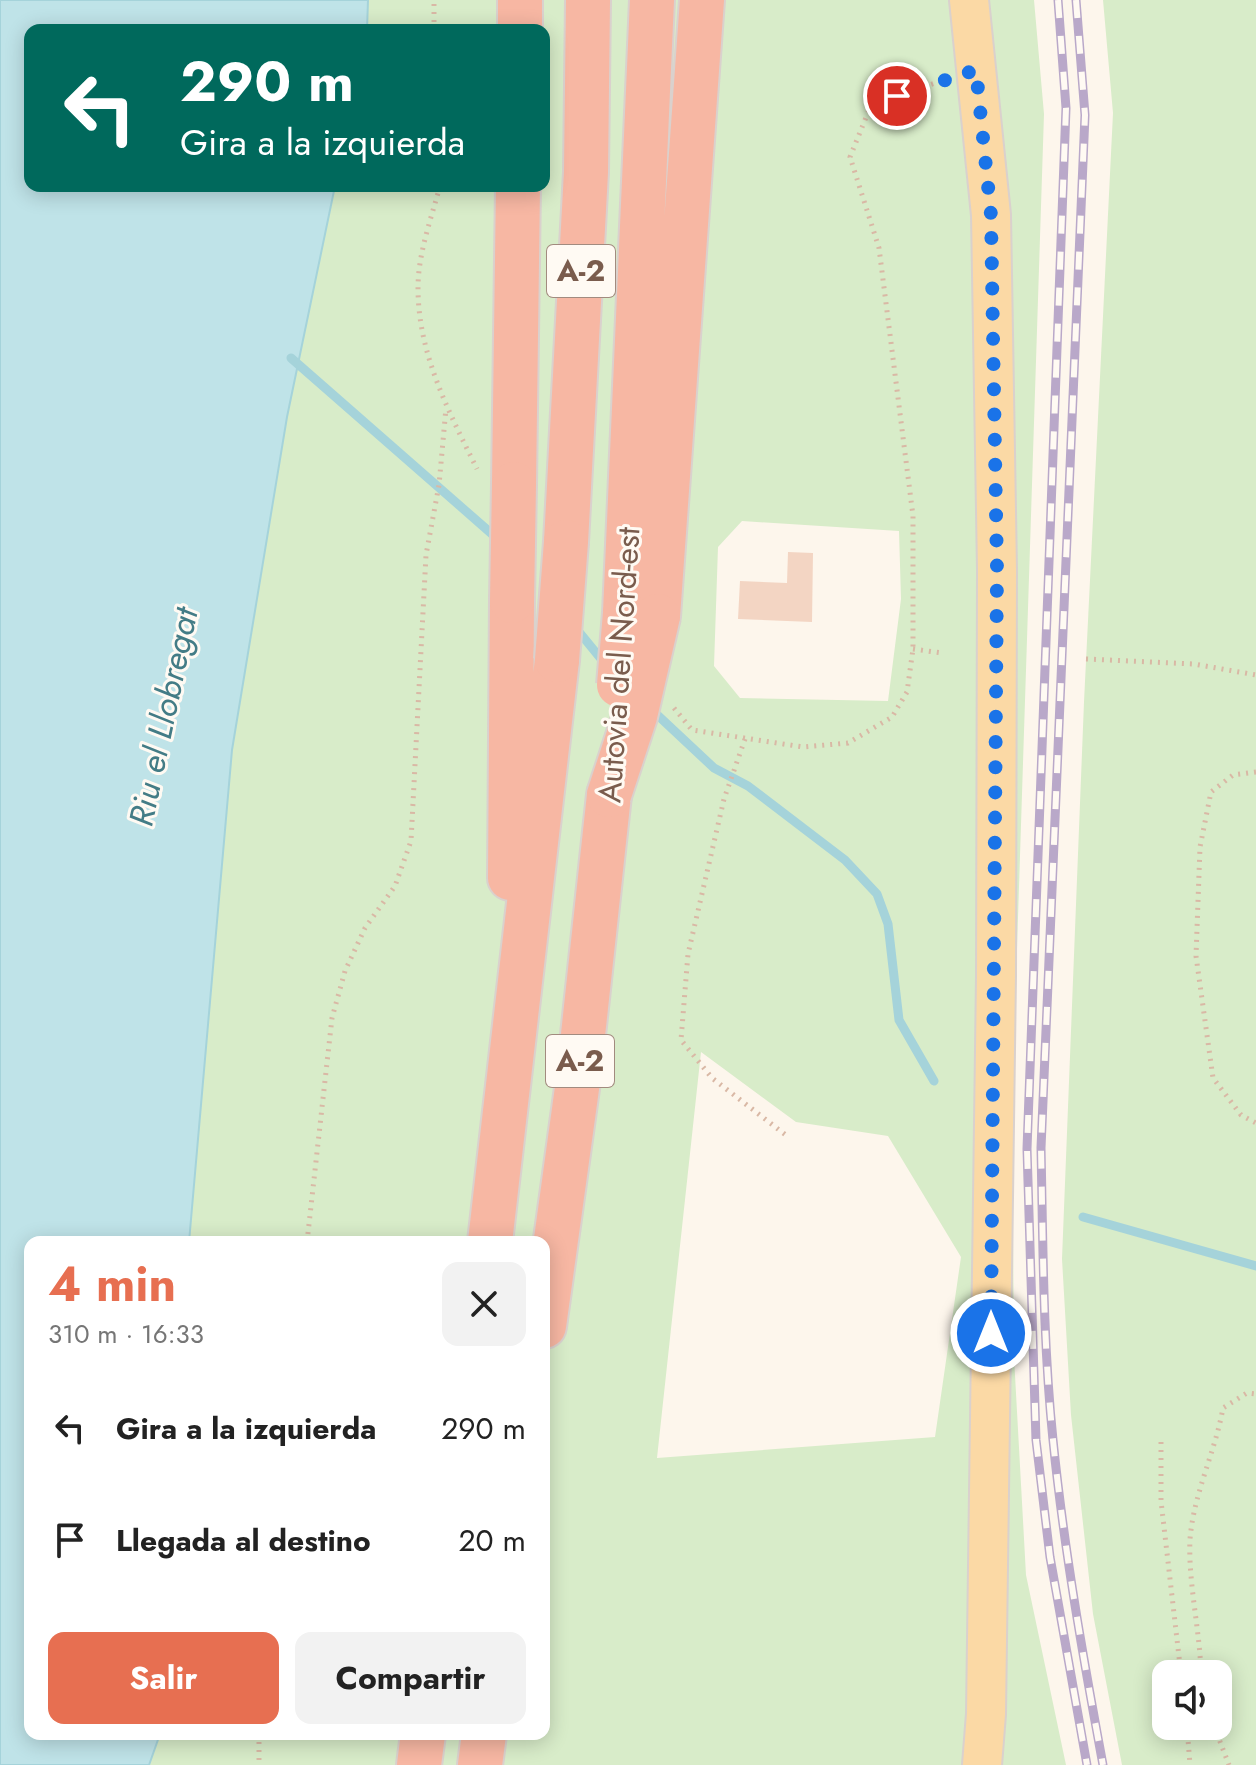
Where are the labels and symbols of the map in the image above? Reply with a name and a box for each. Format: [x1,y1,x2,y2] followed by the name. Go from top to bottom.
[863,62,931,130] pin
[547,245,615,297] road number: A-2
[586,525,652,804] street label: Autovia del Nord-est
[116,601,211,831] water label: Riu el Llobregat
[546,1035,614,1087] road number: A-2
[949,1291,1033,1375] position arrow

